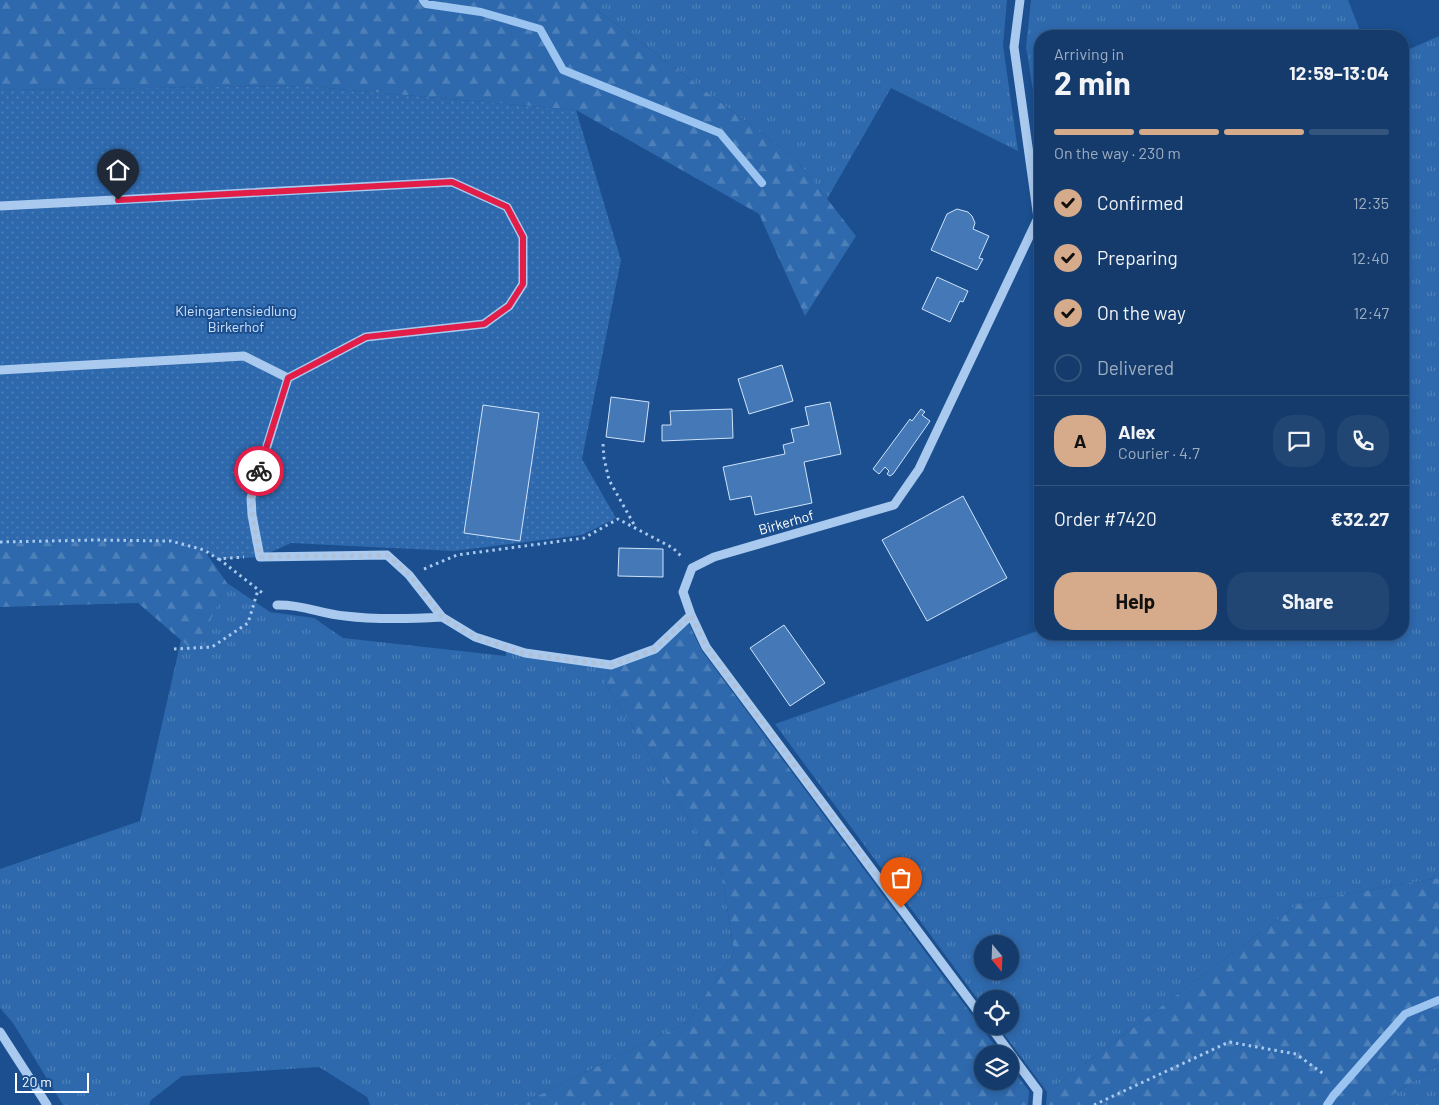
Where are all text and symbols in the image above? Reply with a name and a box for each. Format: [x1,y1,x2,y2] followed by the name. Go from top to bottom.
[1054,44,1124,63] text: Arriving in
[1289,61,1389,84] text: 12:59–13:04
[1054,63,1131,101] text: 2 min
[1054,143,1181,162] text: On the way · 230 m
[97,149,139,200] pin
[104,156,132,184] icon: home
[1054,189,1082,217] icon: check
[1097,191,1184,214] text: Confirmed
[1353,193,1389,212] text: 12:35
[1054,244,1082,272] icon: check
[1097,246,1178,269] text: Preparing
[1352,248,1389,267] text: 12:40
[1054,299,1082,327] icon: check
[1097,301,1186,324] text: On the way
[175,302,297,335] park label: Kleingartensiedlung Birkerhof
[1353,303,1389,322] text: 12:47
[1097,356,1174,379] text: Delivered
[1273,415,1325,467] button: chat
[1337,415,1389,467] button: phone
[1118,420,1156,443] text: Alex
[1074,429,1086,452] text: A
[1118,443,1200,462] text: Courier · 4.7
[234,446,284,496] courier
[245,457,273,485] icon: bike
[756,506,816,538] street label: Birkerhof
[1054,507,1157,530] text: Order #7420
[1331,507,1389,530] text: €32.27
[1054,572,1217,630] button: Help
[1227,572,1389,630] button: Share
[880,857,922,908] pin
[887,864,915,892] icon: bag
[974,935,1019,980] north arrow
[974,935,1019,1090] map controls
[974,990,1019,1035] button: locate
[974,1045,1019,1090] button: layers
[15,1070,89,1093] scale bar
[22,1073,52,1090] text: 20 m

